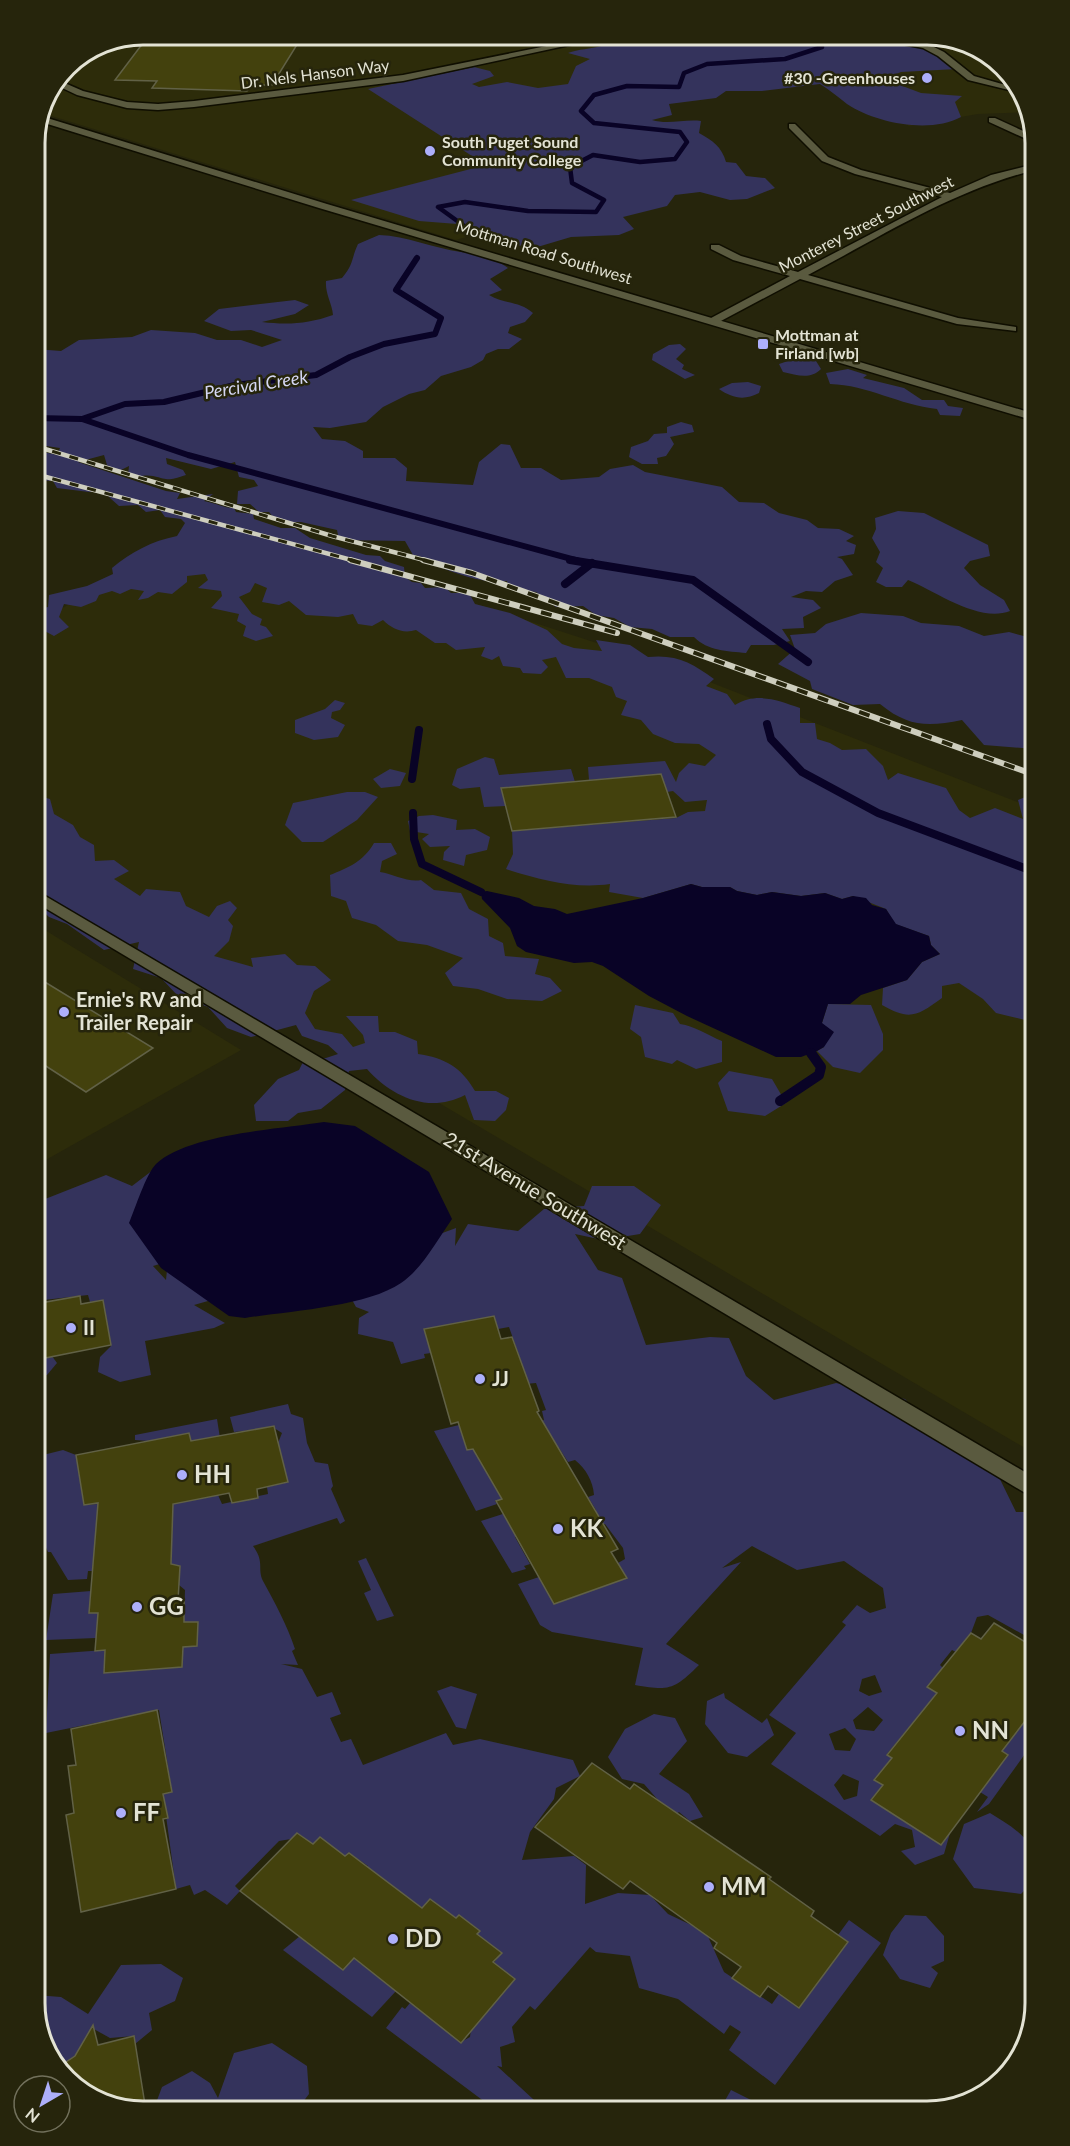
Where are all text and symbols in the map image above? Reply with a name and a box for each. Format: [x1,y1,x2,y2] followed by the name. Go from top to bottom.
[240,55,391,92] street label: Dr. Nels Hanson Way
[784,68,915,87] place label: #30 -Greenhouses
[920,71,934,85] marker: #30 -Greenhouses
[442,132,582,169] place label: South Puget Sound Community College
[423,144,437,158] marker: South Puget Sound Community College
[775,171,956,276] street label: Monterey Street Southwest
[454,216,635,287] street label: Mottman Road Southwest
[775,325,859,362] place label: Mottman at Firland [wb]
[756,337,770,351] marker: Mottman at Firland [wb]
[202,365,310,403] water label: Percival Creek
[76,987,202,1034] place label: Ernie's RV and Trailer Repair
[57,1005,71,1019] marker: Ernie's RV and Trailer Repair
[440,1126,631,1254] street label: 21st Avenue Southwest
[83,1315,95,1339] place label: II
[64,1321,78,1335] marker: II
[492,1366,509,1390] place label: JJ
[473,1372,487,1386] marker: JJ
[194,1459,231,1488] place label: HH
[175,1468,189,1482] marker: HH
[570,1513,603,1542] place label: KK
[551,1522,565,1536] marker: KK
[149,1591,184,1620] place label: GG
[130,1600,144,1614] marker: GG
[972,1715,1009,1744] place label: NN
[953,1724,967,1738] marker: NN
[133,1797,160,1826] place label: FF
[114,1806,128,1820] marker: FF
[721,1871,766,1900] place label: MM
[702,1880,716,1894] marker: MM
[405,1923,442,1952] place label: DD
[386,1932,400,1946] marker: DD
[12,2074,72,2134] north arrow
[21,2105,43,2127] text: N

